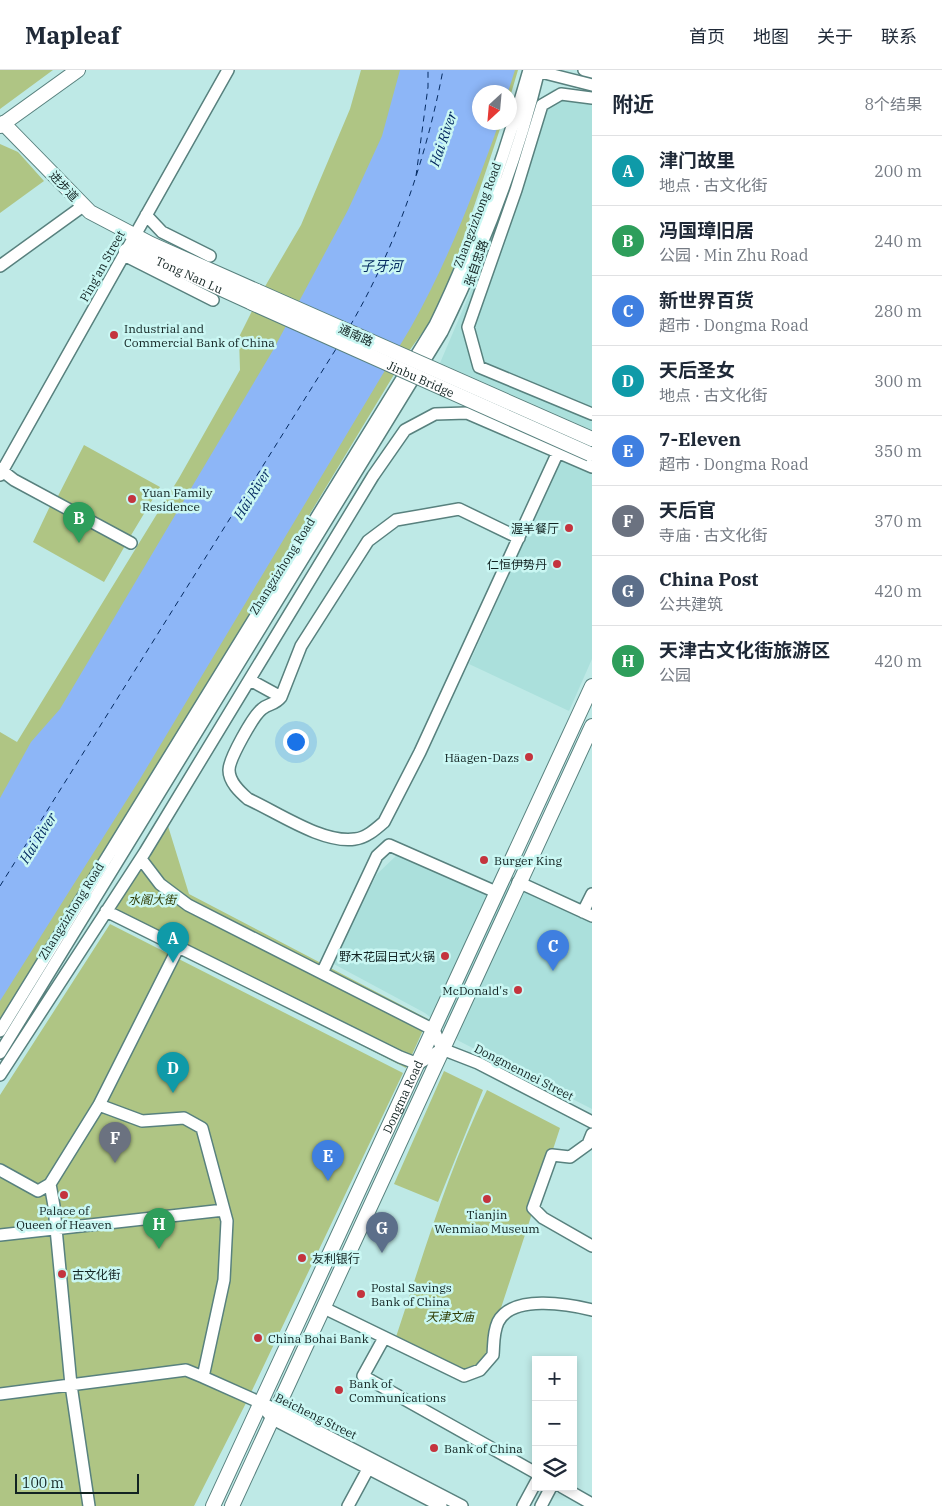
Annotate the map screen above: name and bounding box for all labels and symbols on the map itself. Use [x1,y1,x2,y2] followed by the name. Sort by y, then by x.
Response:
[472,85,517,130] north arrow
[425,109,461,170] water label: Hai River
[450,160,504,270] street label: Zhangzizhong Road
[46,168,82,204] street label: 进步道
[76,228,128,304] street label: Ping'an Street
[461,238,491,288] street label: 张自忠路
[154,253,226,296] street label: Tong Nan Lu
[360,257,405,275] water label: 子牙河
[124,321,275,350] place label: Industrial and Commercial Bank of China
[336,321,376,349] street label: 通南路
[108,329,120,341] marker: Industrial and Commercial Bank of China
[385,357,457,400] street label: Jinbu Bridge
[229,465,275,524] water label: Hai River
[142,485,213,514] place label: Yuan Family Residence
[126,493,138,505] marker: Yuan Family Residence
[63,502,95,543] pin: B
[246,515,318,617] street label: Zhangzizhong Road
[511,521,559,536] place label: 渥羊餐厅
[563,522,575,534] marker: 渥羊餐厅
[487,557,547,572] place label: 仁恒伊势丹
[551,558,563,570] marker: 仁恒伊势丹
[283,729,309,755] your location
[444,750,519,765] place label: Häagen-Dazs
[523,751,535,763] marker: Häagen-Dazs
[15,809,61,868] water label: Hai River
[494,853,563,868] place label: Burger King
[478,854,490,866] marker: Burger King
[35,860,107,962] street label: Zhangzizhong Road
[128,892,178,907] park label: 水阁大街
[157,922,189,963] pin: A
[537,930,569,971] pin: C
[339,949,435,964] place label: 野木花园日式火锅
[439,950,451,962] marker: 野木花园日式火锅
[442,983,508,998] place label: McDonald's
[512,984,524,996] marker: McDonald's
[472,1040,576,1104] street label: Dongmennei Street
[157,1052,189,1093] pin: D
[379,1058,426,1136] street label: Dongma Road
[99,1122,131,1163] pin: F
[312,1140,344,1181] pin: E
[58,1189,70,1201] marker: Palace of Queen of Heaven
[481,1193,493,1205] marker: Tianjin Wenmiao Museum
[16,1203,112,1232] place label: Palace of Queen of Heaven
[434,1207,540,1236] place label: Tianjin Wenmiao Museum
[143,1208,175,1249] pin: H
[366,1212,398,1253] pin: G
[312,1251,360,1266] place label: 友利银行
[296,1252,308,1264] marker: 友利银行
[72,1267,120,1282] place label: 古文化街
[56,1268,68,1280] marker: 古文化街
[371,1280,452,1309] place label: Postal Savings Bank of China
[355,1288,367,1300] marker: Postal Savings Bank of China
[426,1309,476,1324] park label: 天津文庙
[268,1331,369,1346] place label: China Bohai Bank
[252,1332,264,1344] marker: China Bohai Bank
[349,1376,446,1405] place label: Bank of Communications
[333,1384,345,1396] marker: Bank of Communications
[273,1390,359,1442] street label: Beicheng Street
[444,1441,523,1456] place label: Bank of China
[428,1442,440,1454] marker: Bank of China
[15,1471,139,1494] scale bar

